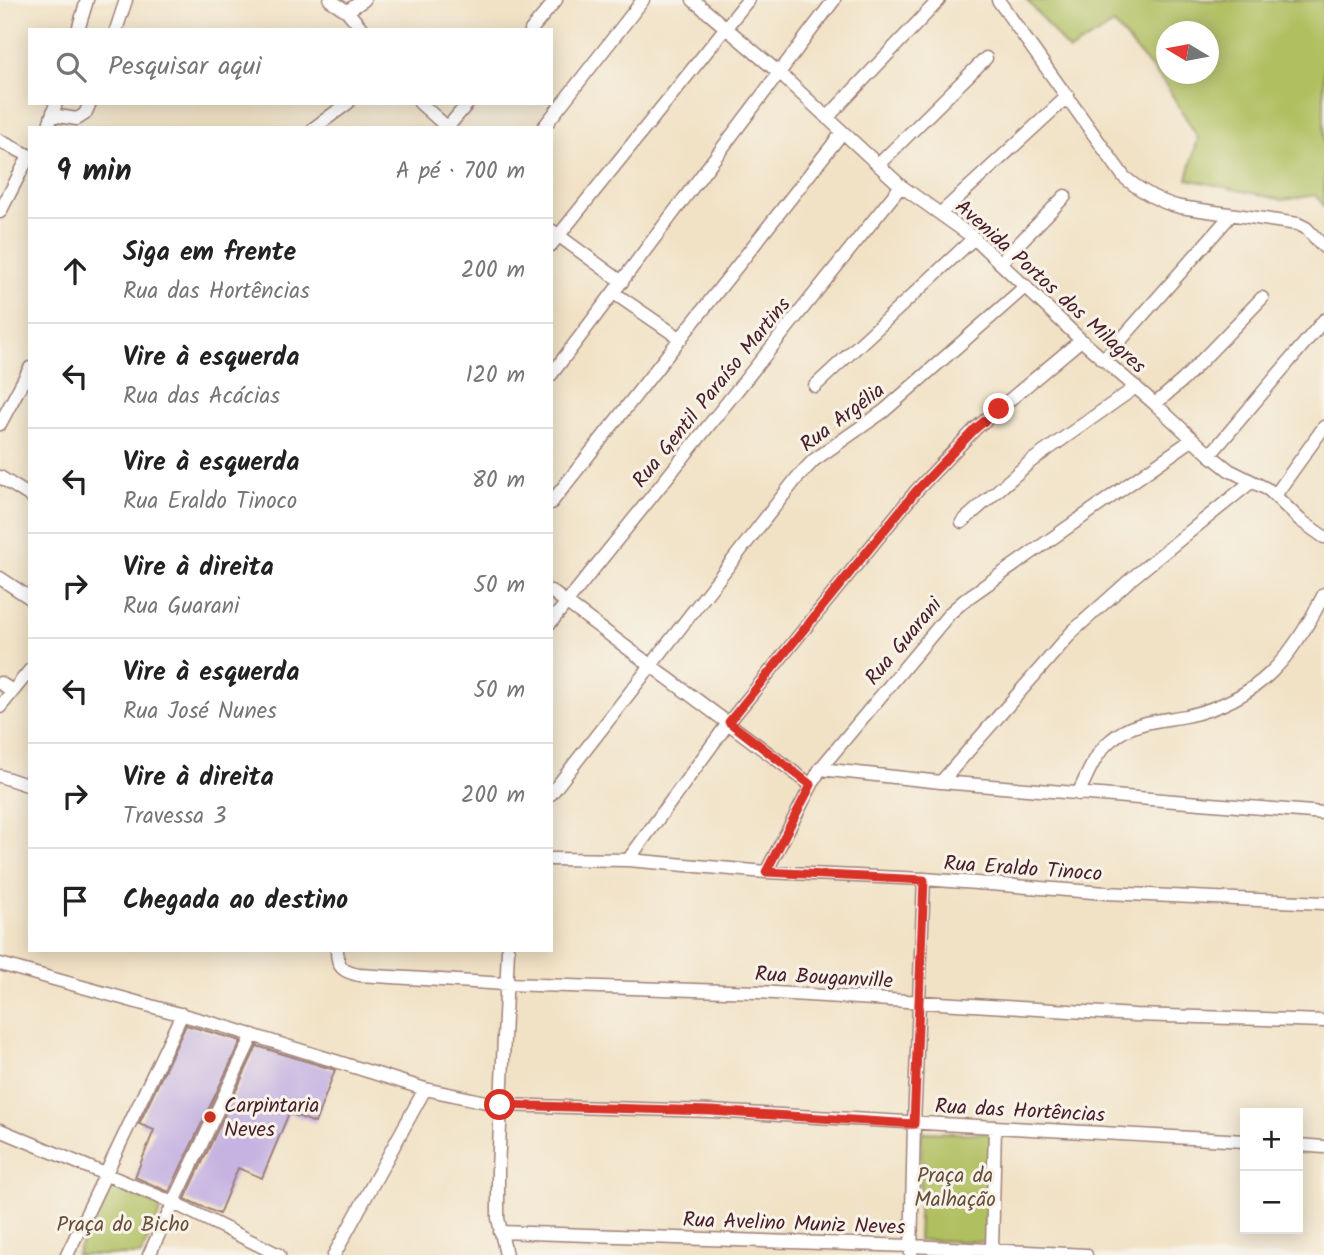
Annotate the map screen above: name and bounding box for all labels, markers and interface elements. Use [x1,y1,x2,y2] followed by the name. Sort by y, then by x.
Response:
[1156,21,1219,84] north arrow
[28,28,553,105] search box
[108,46,261,88] text: Pesquisar aqui
[52,48,90,86] icon: search
[56,148,132,196] text: 9 min
[396,154,525,190] text: A pé · 700 m
[947,192,1153,382] street label: Avenida Portos dos Milagres
[123,232,296,274] text: Siga em frente
[56,252,94,290] icon: ahead
[461,253,525,289] text: 200 m
[123,274,310,310] text: Rua das Hortências
[625,290,800,496] street label: Rua Gentil Paraíso Martins
[123,337,300,379] text: Vire à esquerda
[56,357,94,395] icon: left
[465,358,525,394] text: 120 m
[793,375,893,461] street label: Rua Argélia
[123,379,280,415] text: Rua das Acácias
[983,393,1014,424] route end
[123,442,300,484] text: Vire à esquerda
[56,462,94,500] icon: left
[472,463,525,499] text: 80 m
[123,484,297,520] text: Rua Eraldo Tinoco
[123,547,274,589] text: Vire à direita
[56,567,94,605] icon: right
[474,568,525,604] text: 50 m
[123,589,240,625] text: Rua Guarani
[857,590,952,693] street label: Rua Guarani
[123,652,300,694] text: Vire à esquerda
[56,672,94,710] icon: left
[474,673,525,709] text: 50 m
[123,694,277,730] text: Rua José Nunes
[123,757,274,799] text: Vire à direita
[56,777,94,815] icon: right
[461,778,525,814] text: 200 m
[123,799,227,835] text: Travessa 3
[942,847,1103,892] street label: Rua Eraldo Tinoco
[123,880,348,922] text: Chegada ao destino
[56,882,94,920] icon: arrive
[754,958,894,999] street label: Rua Bouganville
[484,1089,515,1120] route start
[224,1090,319,1147] place label: Carpintaria Neves
[934,1091,1106,1132] street label: Rua das Hortências
[1240,1108,1303,1234] map controls
[1240,1108,1303,1171] button: +
[202,1109,218,1125] marker: Carpintaria Neves
[914,1160,996,1217] park label: Praça da Malhação
[1240,1171,1303,1234] button: −
[682,1204,906,1245] street label: Rua Avelino Muniz Neves
[57,1209,189,1242] park label: Praça do Bicho

